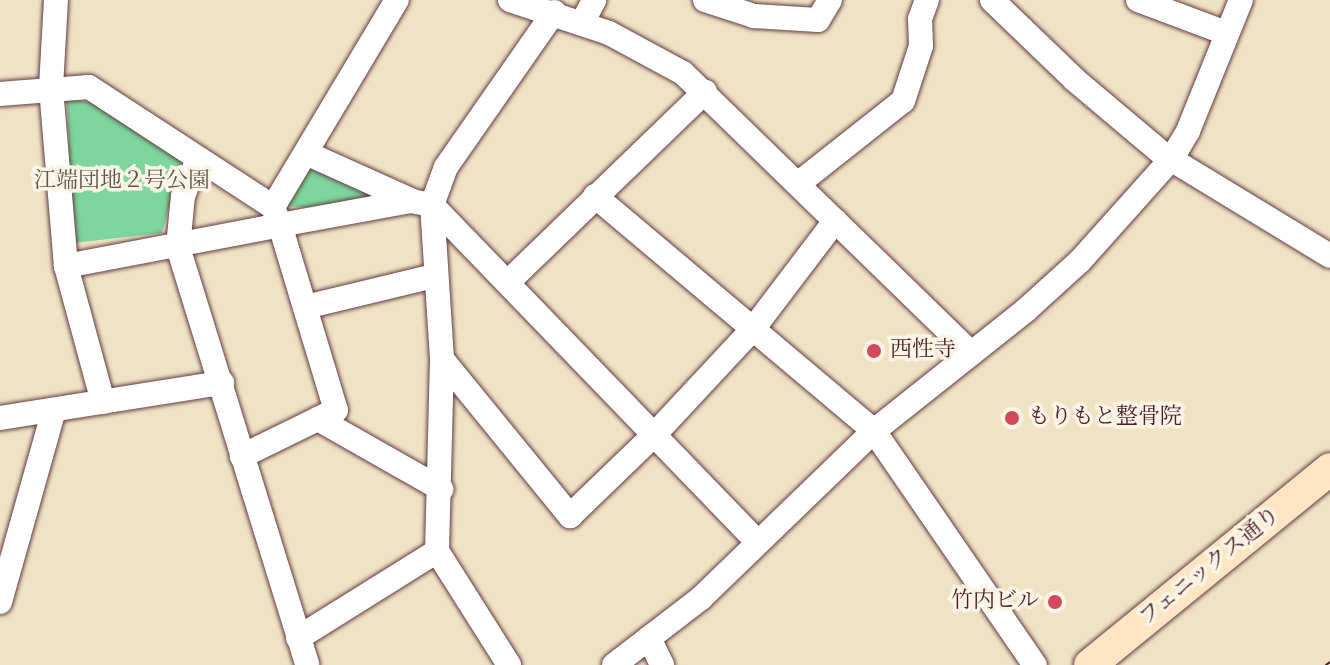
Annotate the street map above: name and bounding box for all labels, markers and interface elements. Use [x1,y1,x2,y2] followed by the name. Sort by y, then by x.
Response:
[34,169,210,195] park label: 江端団地２号公園
[890,338,956,364] place label: 西性寺
[865,342,883,360] marker: 西性寺
[1028,405,1182,431] place label: もりもと整骨院
[1003,409,1021,427] marker: もりもと整骨院
[1133,501,1287,633] street label: フェニックス通り
[951,589,1039,615] place label: 竹内ビル
[1046,593,1064,611] marker: 竹内ビル

